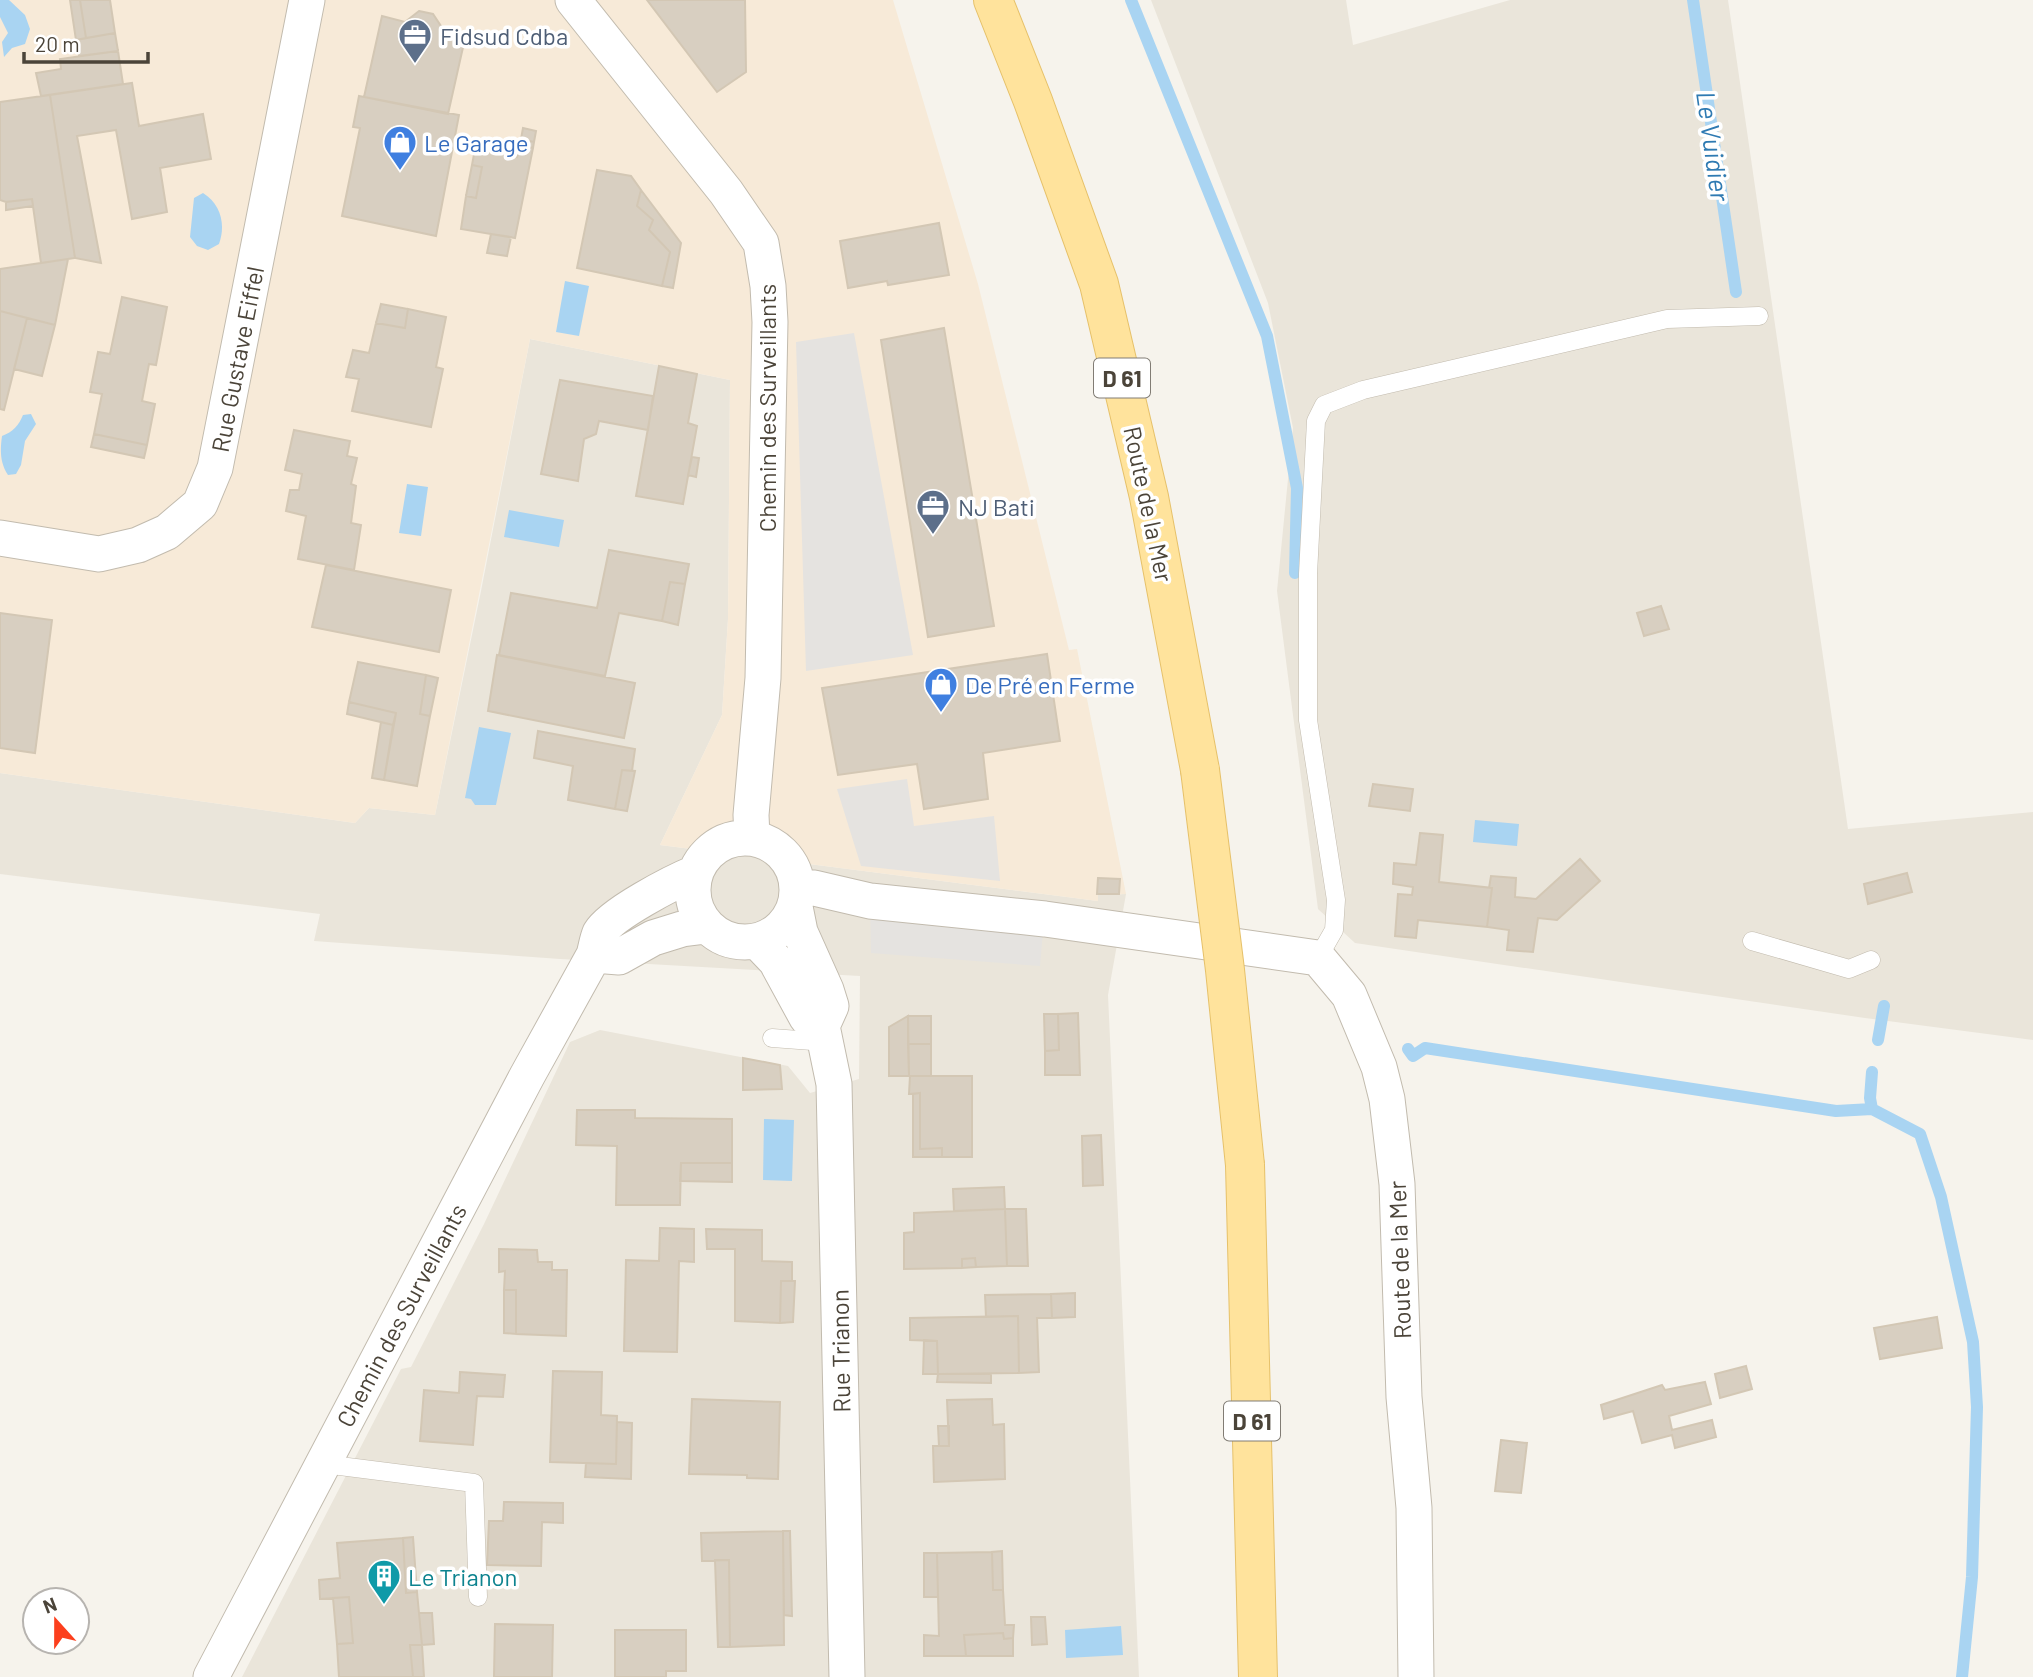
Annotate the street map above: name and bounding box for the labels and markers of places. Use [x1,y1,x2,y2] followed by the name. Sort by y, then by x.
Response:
[396,16,434,65] office icon: Fidsud Cdba
[440,21,568,50] place label: Fidsud Cdba
[381,123,419,172] shop icon: Le Garage
[424,128,529,157] place label: Le Garage
[914,487,952,536] office icon: NJ Bati
[958,492,1035,521] place label: NJ Bati
[922,665,960,714] shop icon: De Pré en Ferme
[965,670,1135,699] place label: De Pré en Ferme
[365,1557,403,1606] building icon: Le Trianon
[408,1562,518,1591] place label: Le Trianon

